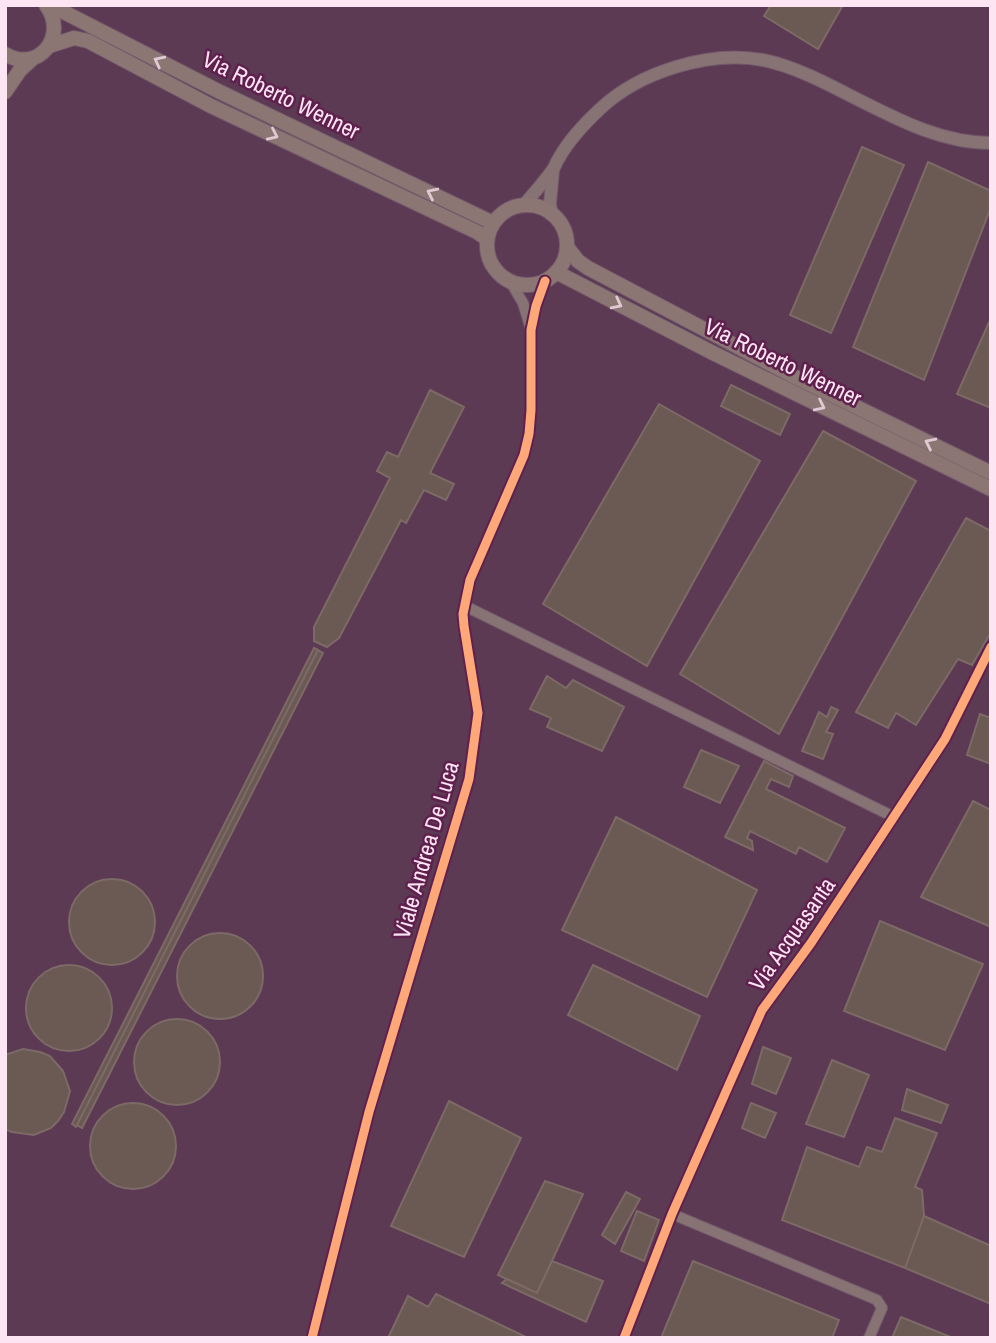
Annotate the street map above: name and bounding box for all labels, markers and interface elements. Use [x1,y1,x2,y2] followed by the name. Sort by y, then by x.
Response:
[197,43,366,146] street label: Via Roberto Wenner
[154,55,167,69] one-way arrow
[266,127,278,141] one-way arrow
[427,188,439,202] one-way arrow
[610,295,622,309] one-way arrow
[699,310,868,413] street label: Via Roberto Wenner
[813,398,825,412] one-way arrow
[925,438,937,452] one-way arrow
[385,757,466,942] street label: Viale Andrea De Luca
[741,870,842,997] street label: Via Acquasanta

